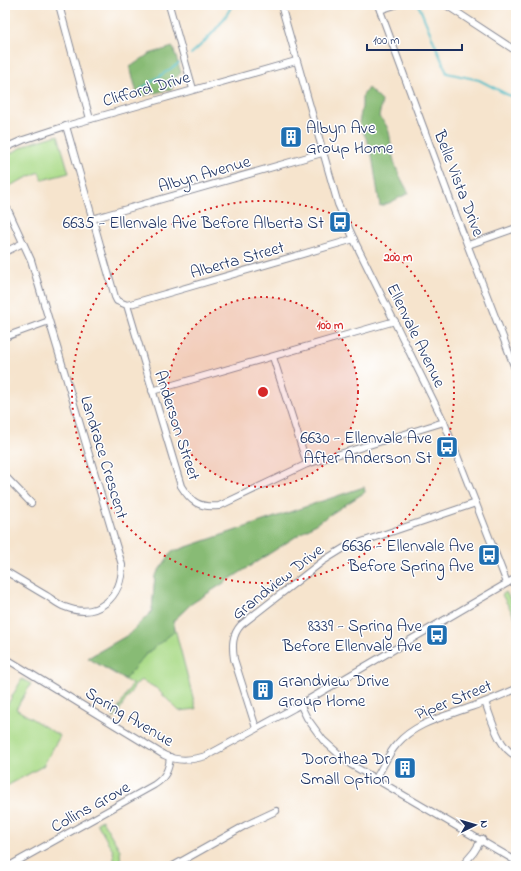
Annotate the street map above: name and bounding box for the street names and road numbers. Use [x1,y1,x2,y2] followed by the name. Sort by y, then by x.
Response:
[100,65,193,114] street label: Clifford Drive
[427,126,490,241] street label: Belle Vista Drive
[155,149,254,201] street label: Albyn Avenue
[187,235,288,286] street label: Alberta Street
[380,279,452,392] street label: Ellenvale Avenue
[147,367,206,484] street label: Anderson Street
[73,393,134,522] street label: Landrace Crescent
[226,538,330,626] street label: Grandview Drive
[411,674,496,727] street label: Piper Street
[79,681,179,756] street label: Spring Avenue
[47,775,135,839] street label: Collins Grove

